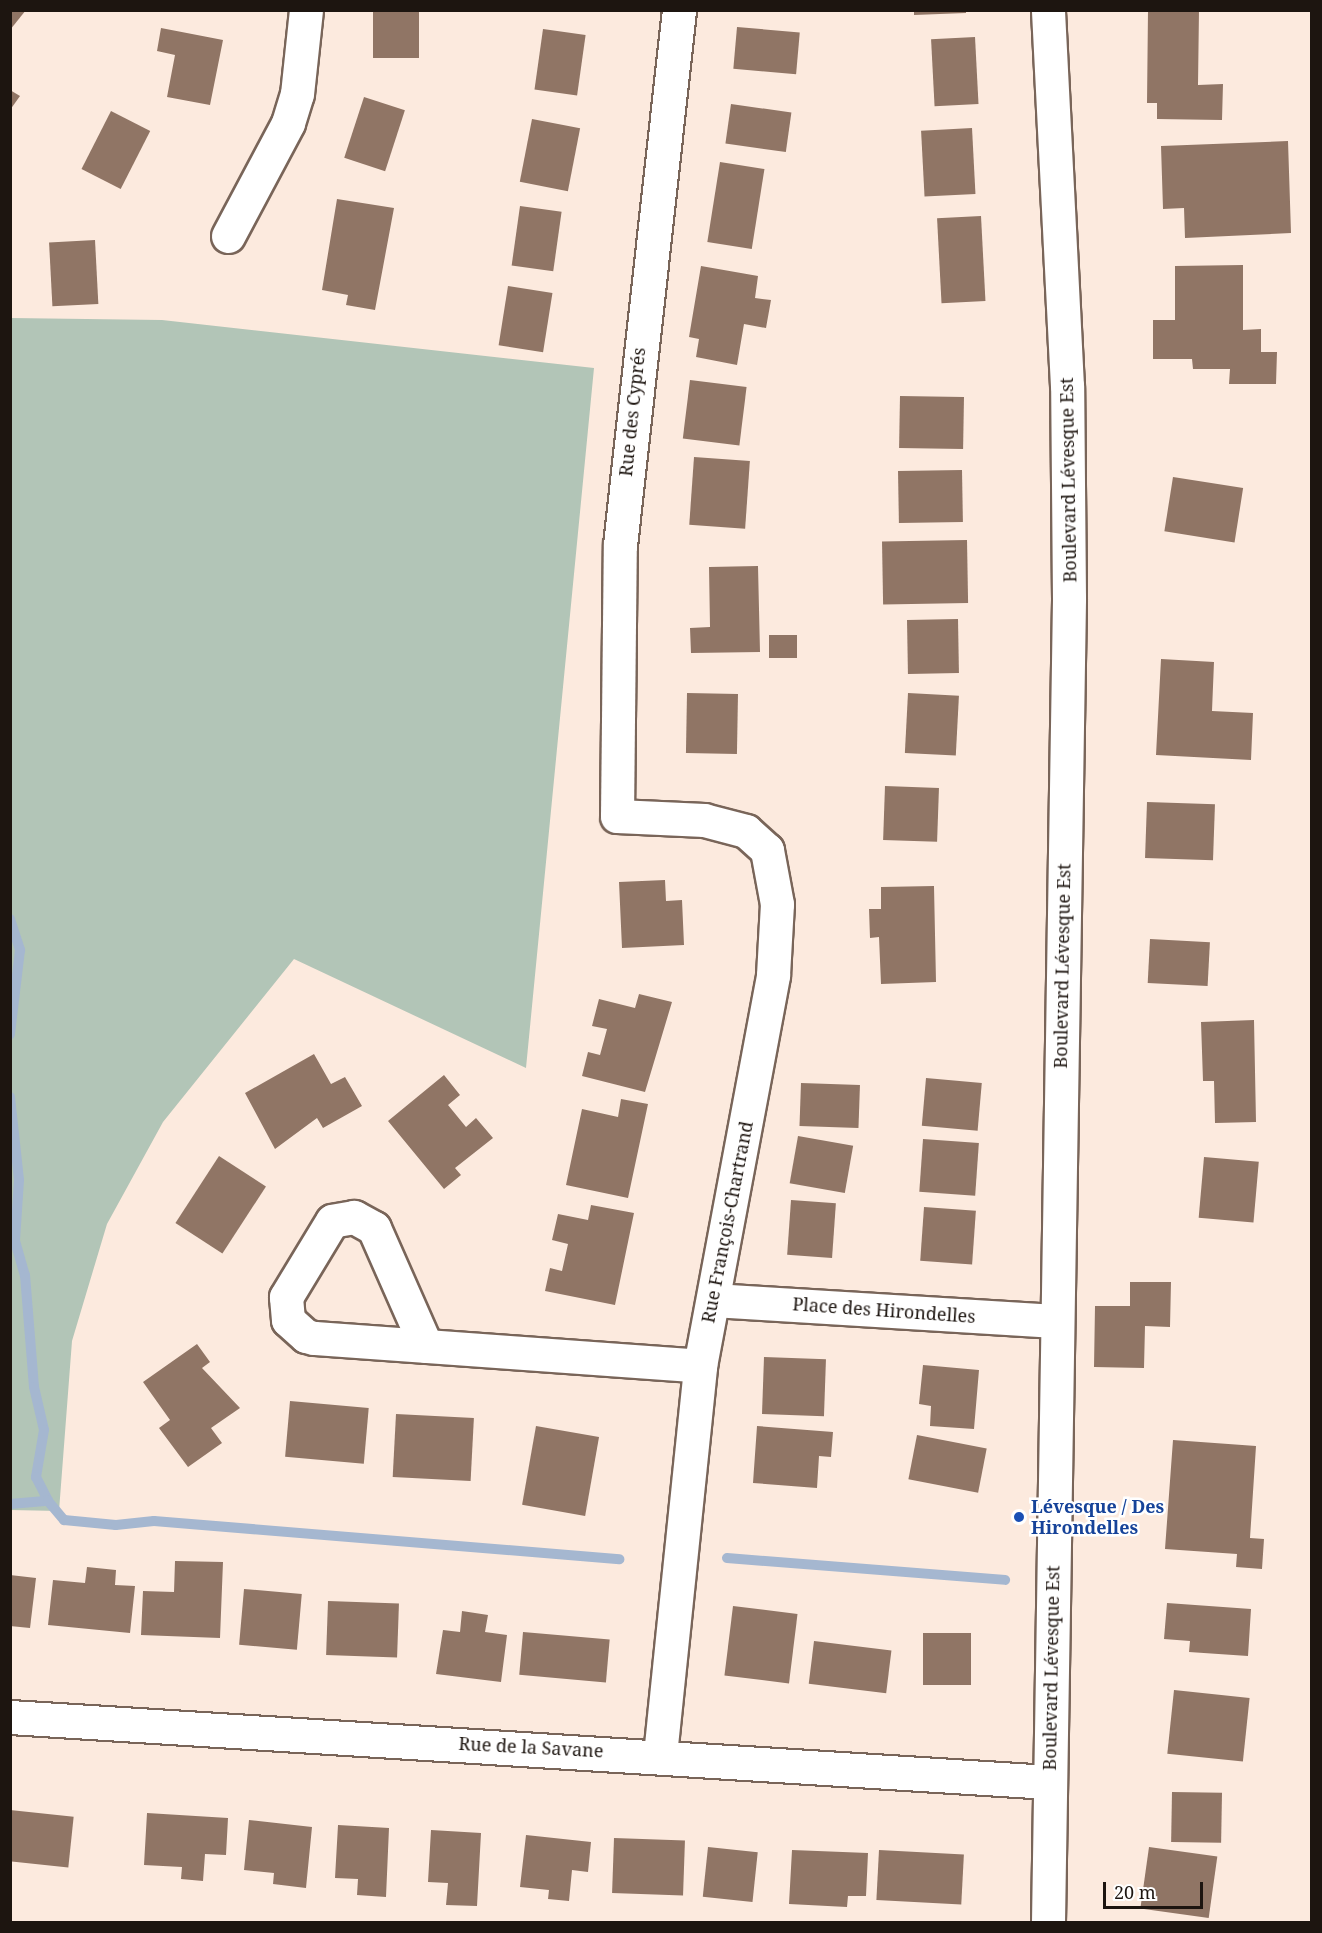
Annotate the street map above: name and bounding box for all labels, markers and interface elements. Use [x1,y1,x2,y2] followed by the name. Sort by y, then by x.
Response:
[614,346,650,478] street label: Rue des Cyprés
[1055,377,1081,583] street label: Boulevard Lévesque Est
[1049,863,1075,1069] street label: Boulevard Lévesque Est
[697,1119,757,1325] street label: Rue François-Chartrand
[792,1293,976,1327] street label: Place des Hirondelles
[1031,1496,1164,1538] place label: Lévesque / Des Hirondelles
[1012,1510,1026,1524] marker: Lévesque / Des Hirondelles
[1038,1565,1064,1771] street label: Boulevard Lévesque Est
[458,1732,604,1762] street label: Rue de la Savane
[1106,1870,1206,1908] scale bar
[1114,1880,1156,1904] text: 20 m

